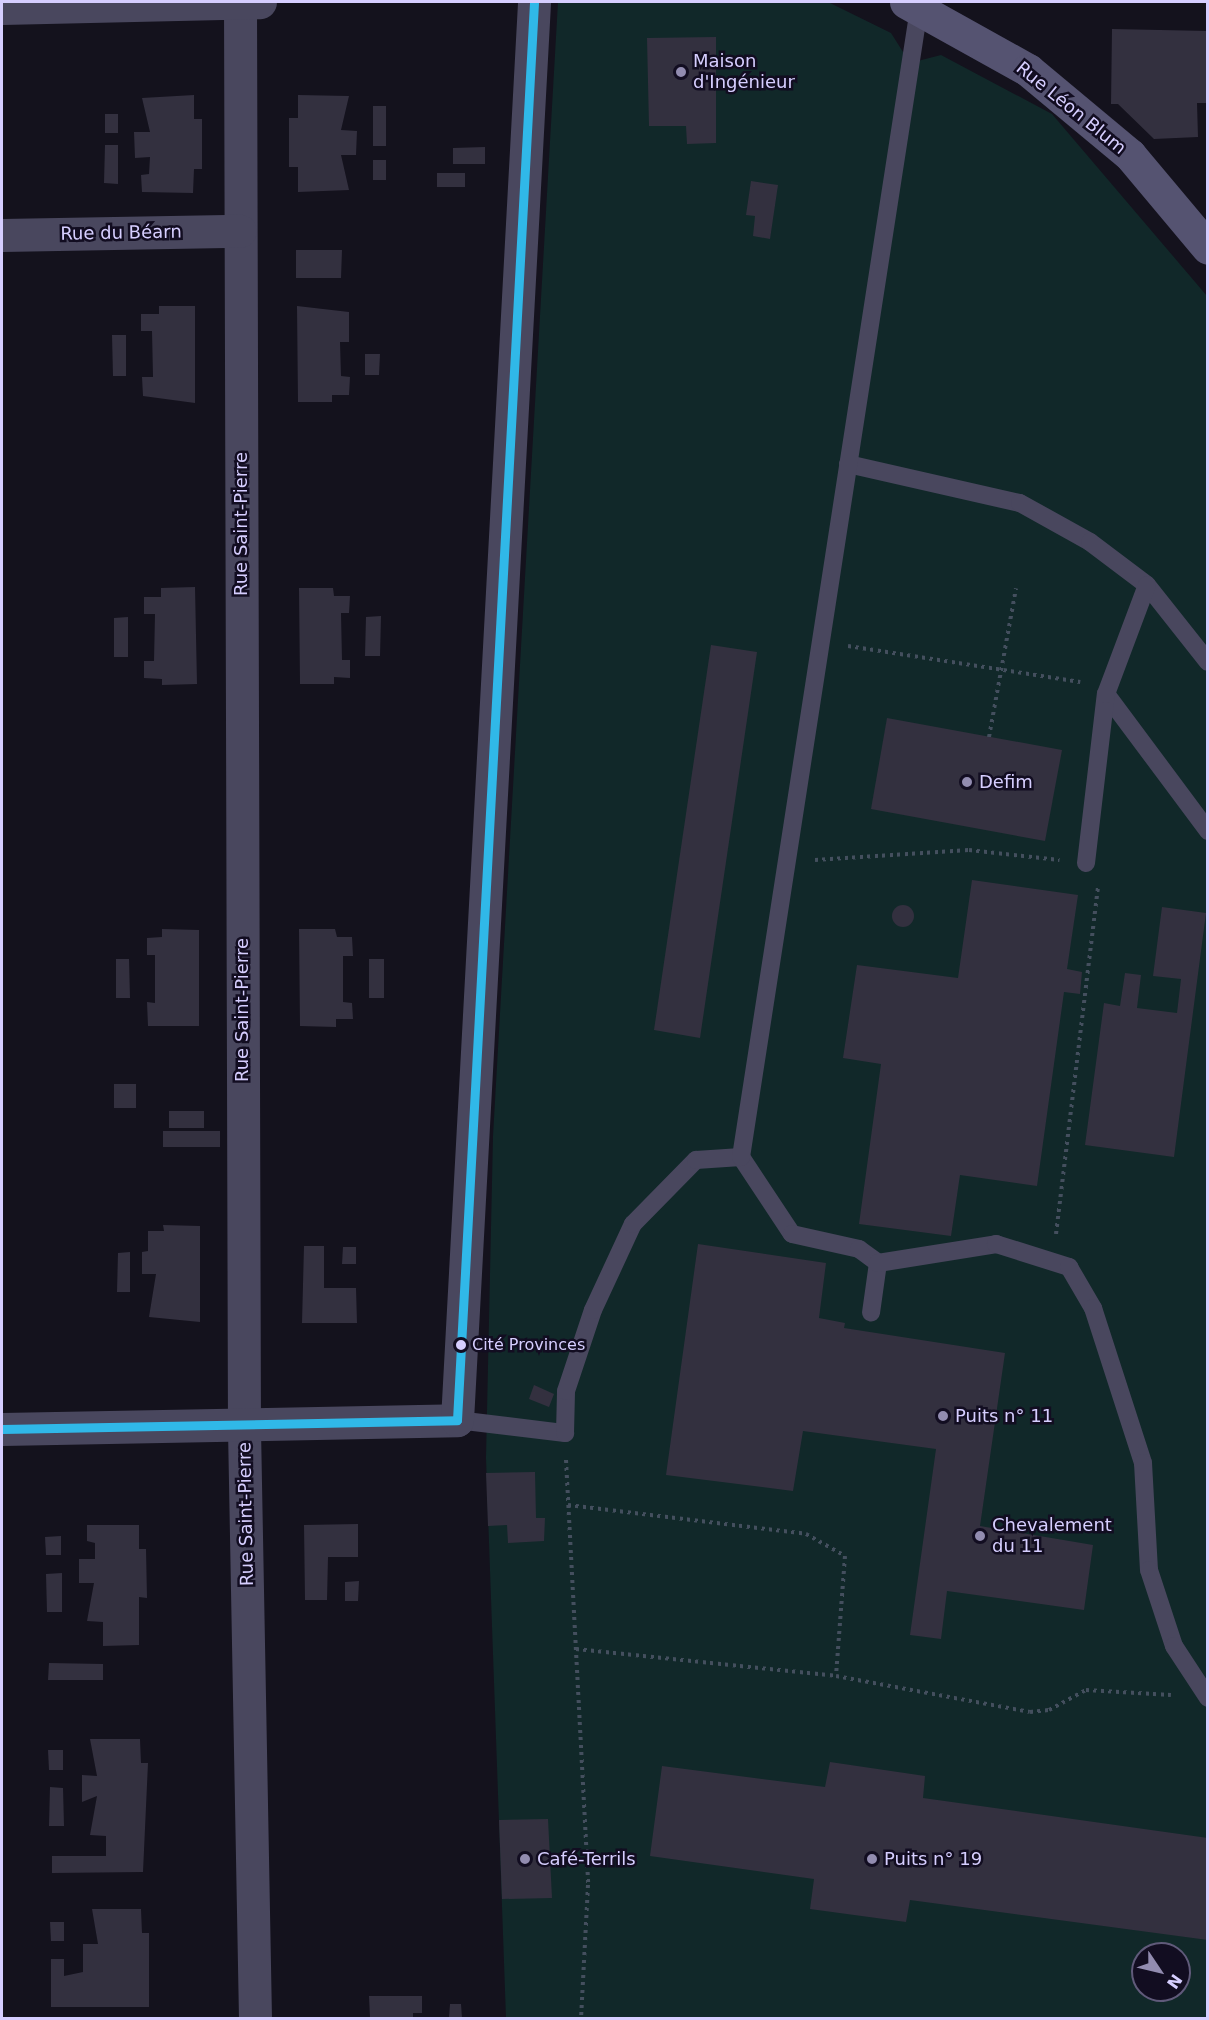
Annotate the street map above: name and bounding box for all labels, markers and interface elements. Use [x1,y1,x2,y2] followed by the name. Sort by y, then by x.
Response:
[693,51,795,94] place label: Maison d'Ingénieur
[1012,57,1130,159] street label: Rue Léon Blum
[674,65,688,79] marker: Maison d'Ingénieur
[60,221,182,245] street label: Rue du Béarn
[230,452,252,596] street label: Rue Saint-Pierre
[979,771,1033,793] place label: Defim
[960,775,974,789] marker: Defim
[231,938,253,1082] street label: Rue Saint-Pierre
[472,1335,585,1355] place label: Cité Provinces
[455,1339,467,1351] marker: Cité Provinces
[955,1405,1053,1427] place label: Puits n° 11
[936,1409,950,1423] marker: Puits n° 11
[234,1442,258,1586] street label: Rue Saint-Pierre
[992,1515,1112,1558] place label: Chevalement du 11
[973,1529,987,1543] marker: Chevalement du 11
[537,1848,636,1870] place label: Café-Terrils
[884,1848,982,1870] place label: Puits n° 19
[518,1852,532,1866] marker: Café-Terrils
[865,1852,879,1866] marker: Puits n° 19
[1131,1942,1191,2002] north arrow
[1163,1971,1186,1992] text: N

